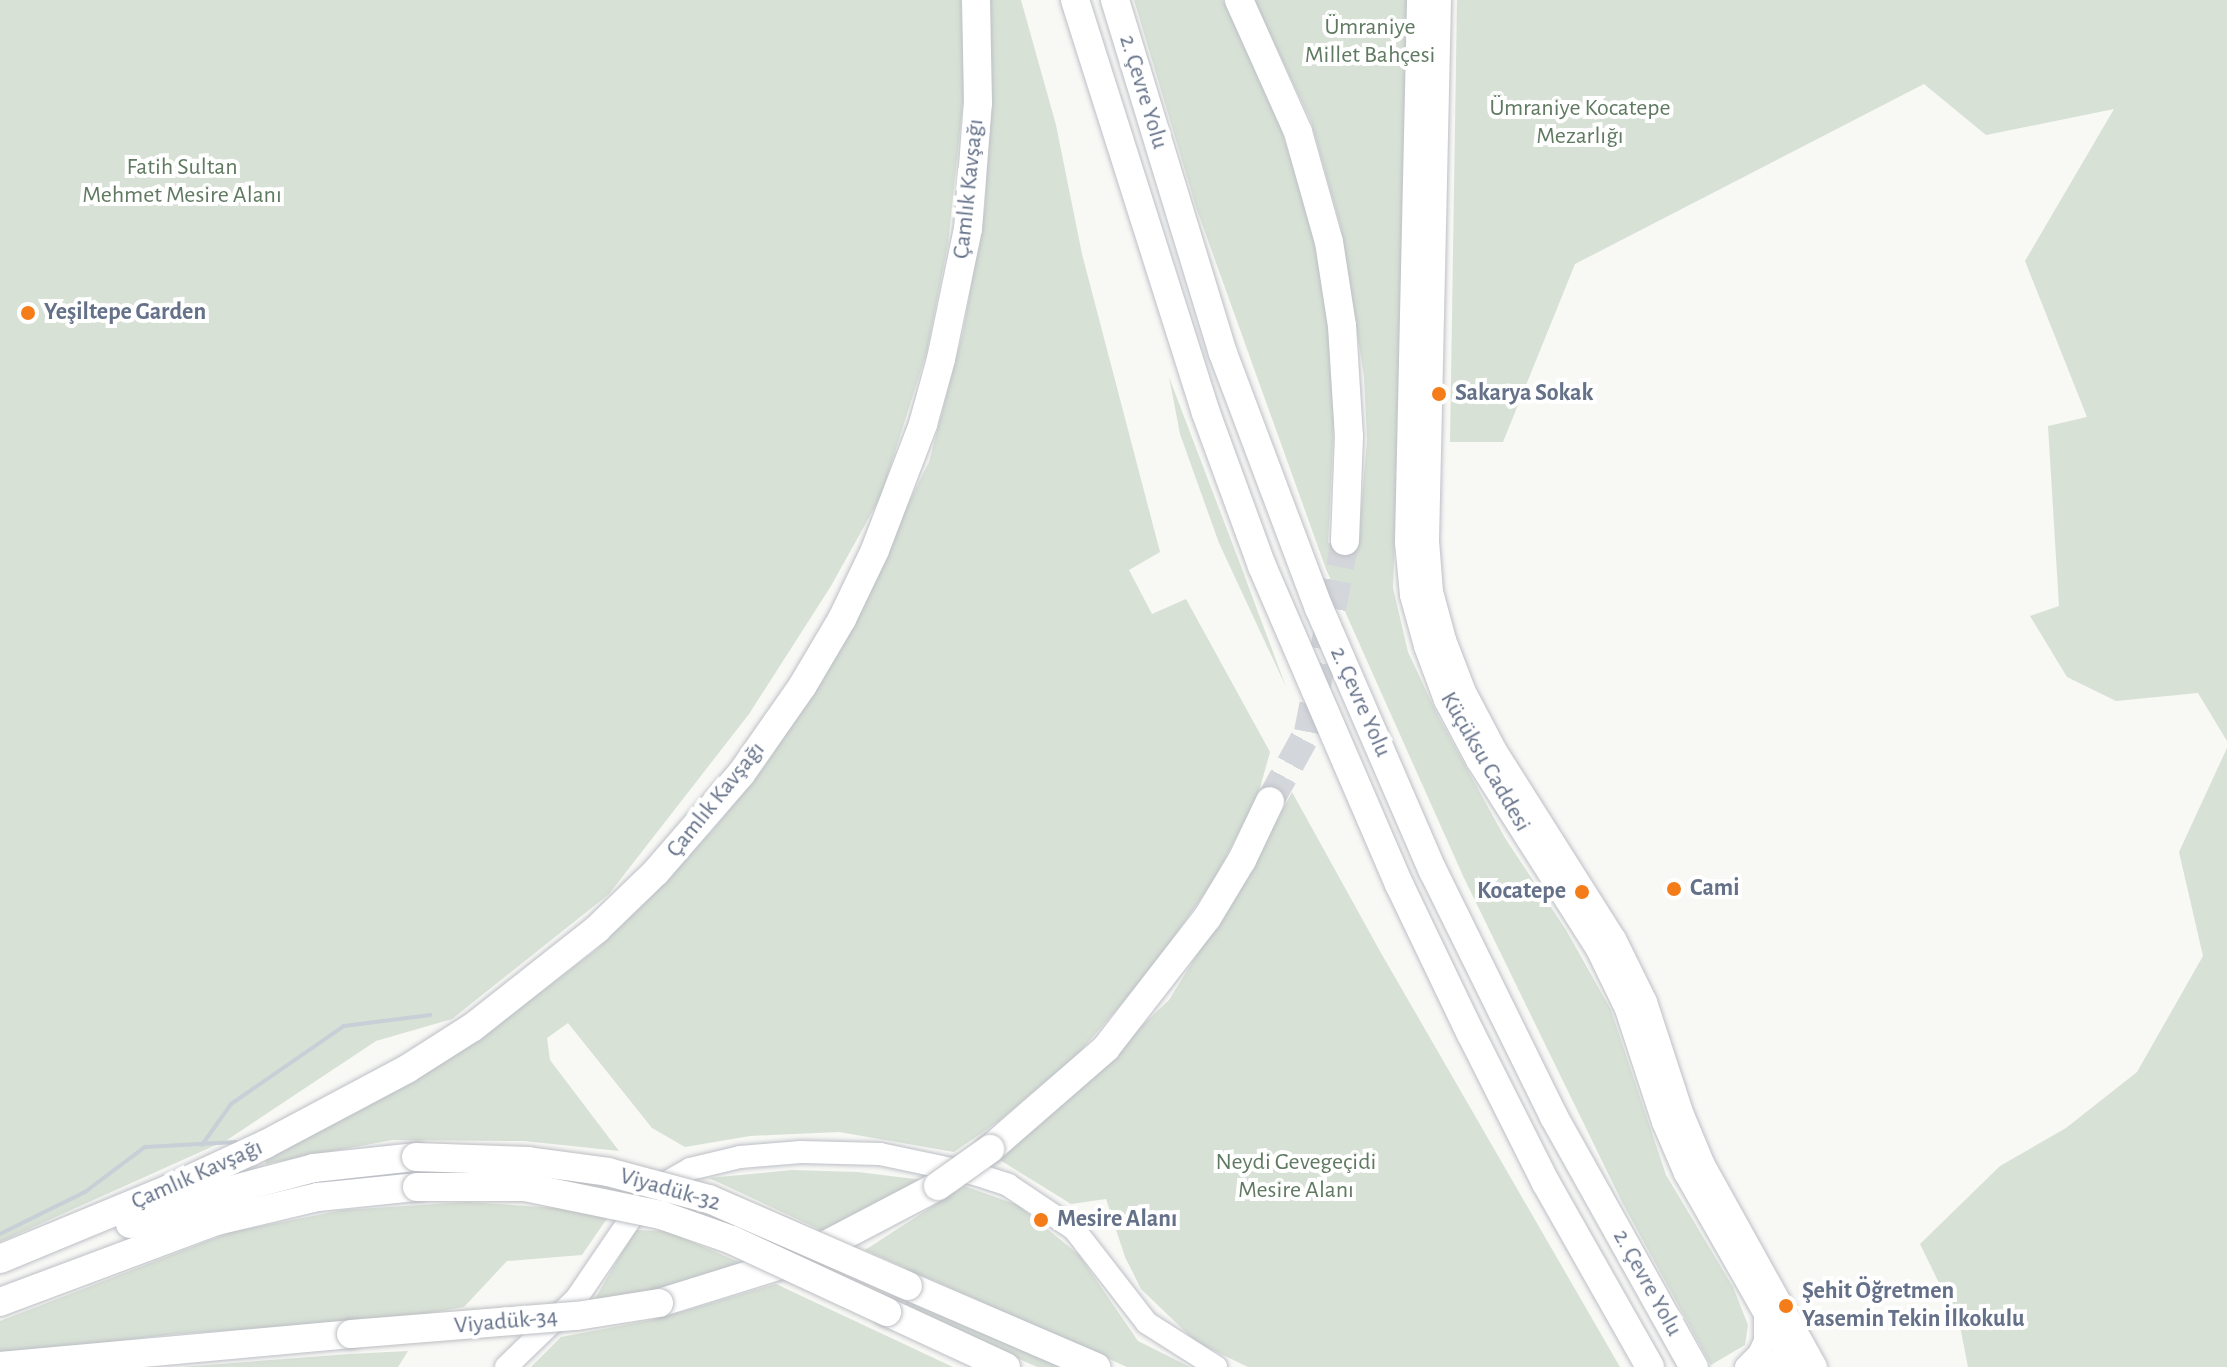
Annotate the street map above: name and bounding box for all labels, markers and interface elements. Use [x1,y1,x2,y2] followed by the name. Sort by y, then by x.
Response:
[1305,14,1435,70] park label: Ümraniye Millet Bahçesi
[1112,32,1174,152] street label: 2. Çevre Yolu
[1489,95,1671,151] park label: Ümraniye Kocatepe Mezarlığı
[947,118,991,260] street label: Çamlık Kavşağı
[82,154,282,210] park label: Fatih Sultan Mehmet Mesire Alanı
[44,299,206,327] place label: Yeşiltepe Garden
[19,304,37,322] marker: Yeşiltepe Garden
[1455,380,1593,408] place label: Sakarya Sokak
[1430,385,1448,403] marker: Sakarya Sokak
[1323,643,1397,761] street label: 2. Çevre Yolu
[1433,687,1537,837] street label: Küçüksu Caddesi
[661,736,771,864] street label: Çamlık Kavşağı
[1690,875,1739,903] place label: Cami
[1477,878,1566,906] place label: Kocatepe
[1665,880,1683,898] marker: Cami
[1573,883,1591,901] marker: Kocatepe
[127,1133,267,1217] street label: Çamlık Kavşağı
[1216,1149,1376,1205] park label: Neydi Gevegeçidi Mesire Alanı
[616,1162,724,1218] street label: Viyadük-32
[1057,1206,1177,1234] place label: Mesire Alanı
[1032,1211,1050,1229] marker: Mesire Alanı
[1606,1225,1688,1341] street label: 2. Çevre Yolu
[1802,1278,2024,1334] place label: Şehit Öğretmen Yasemin Tekin İlkokulu
[1777,1297,1795,1315] marker: Şehit Öğretmen Yasemin Tekin İlkokulu
[453,1303,559,1341] street label: Viyadük-34

